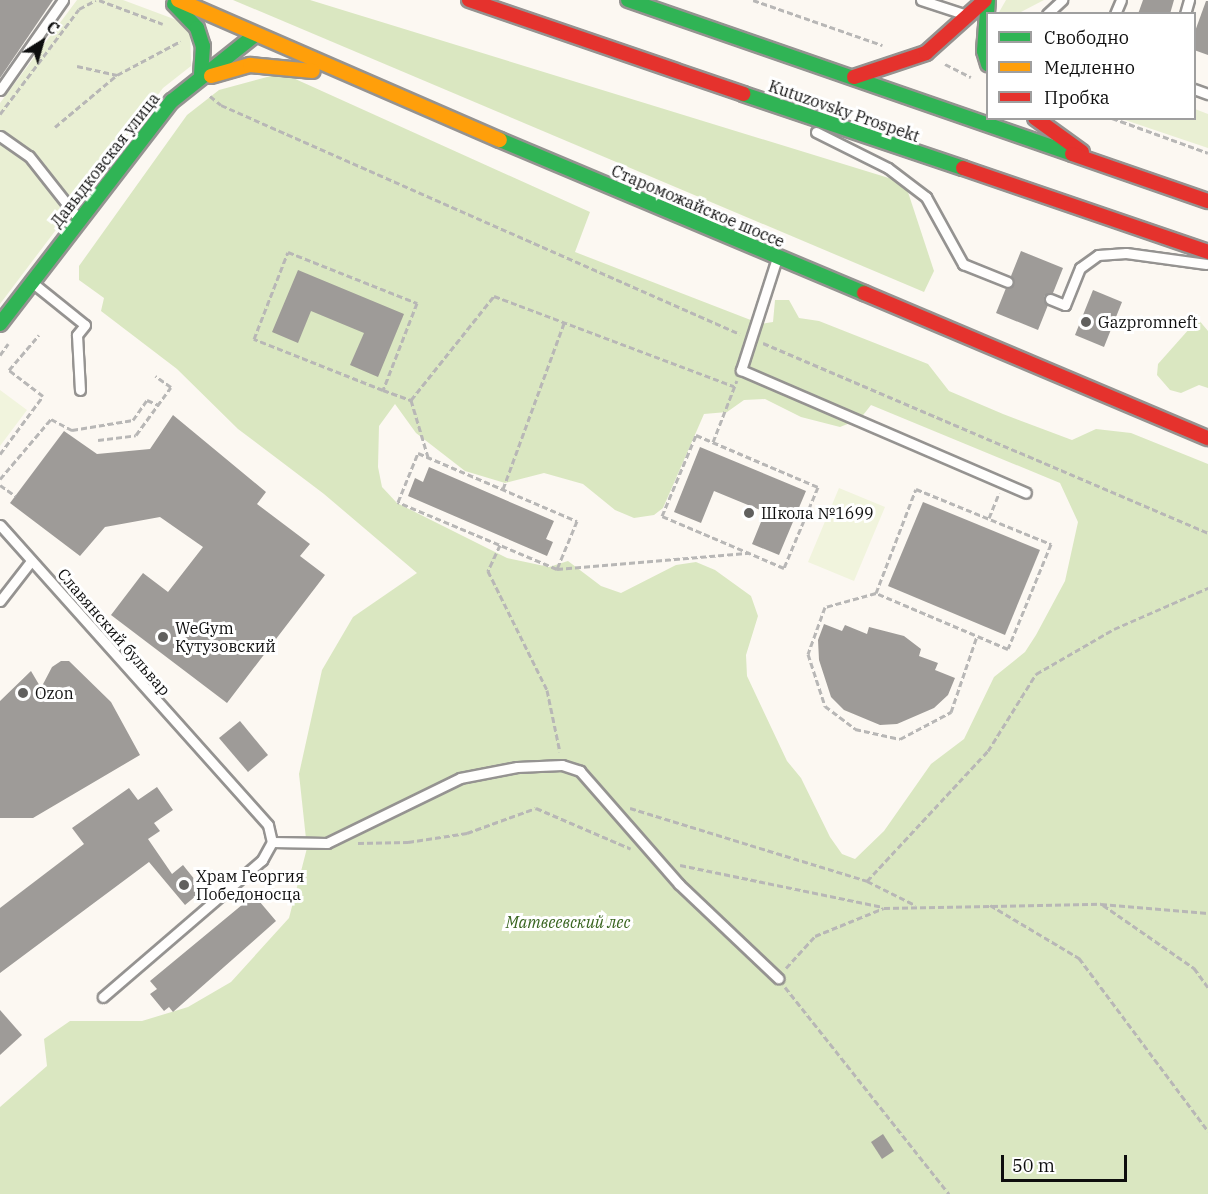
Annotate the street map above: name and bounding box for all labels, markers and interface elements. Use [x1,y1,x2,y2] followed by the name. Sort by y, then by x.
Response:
[12,12,72,72] north arrow
[986,12,1196,120] legend
[43,16,63,39] text: С
[1044,26,1129,49] text: Свободно
[1044,56,1135,79] text: Медленно
[766,76,922,146] street label: Kutuzovsky Prospekt
[1044,86,1110,109] text: Пробка
[47,89,163,231] street label: Давыдковская улица
[609,161,787,251] street label: Староможайское шоссе
[1098,312,1198,332] place label: Gazpromneft
[1079,315,1093,329] marker: Gazpromneft
[761,503,874,523] place label: Школа №1699
[742,506,756,520] marker: Школа №1699
[54,564,174,700] street label: Славянский бульвар
[175,618,276,656] place label: WeGym Кутузовский
[156,630,170,644] marker: WeGym Кутузовский
[35,683,74,703] place label: Ozon
[16,686,30,700] marker: Ozon
[196,866,304,904] place label: Храм Георгия Победоносца
[177,878,191,892] marker: Храм Георгия Победоносца
[506,912,630,932] park label: Матвеевский лес
[1004,1143,1130,1181] scale bar
[1012,1154,1055,1177] text: 50 m

